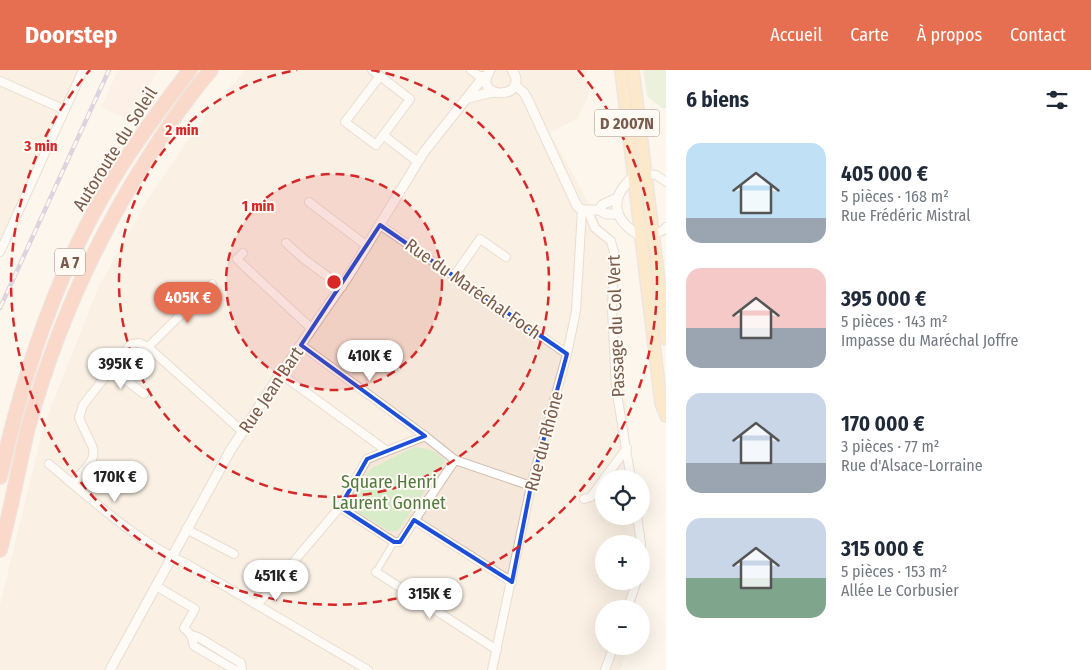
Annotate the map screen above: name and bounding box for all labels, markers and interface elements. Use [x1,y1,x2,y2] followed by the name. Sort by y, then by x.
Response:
[25,21,117,49] text: Doorstep
[770,24,822,46] text: Accueil
[850,24,889,46] text: Carte
[917,24,982,46] text: À propos
[1010,24,1066,46] text: Contact
[68,83,162,215] street label: Autoroute du Soleil
[1043,86,1071,114] icon: filters
[686,87,749,113] text: 6 biens
[594,110,660,136] road number: D 2007N
[164,121,199,139] text: 2 min
[23,137,58,155] text: 3 min
[841,161,928,187] text: 405 000 €
[726,163,786,223] icon: home
[841,187,949,206] text: 5 pièces · 168 m²
[242,197,274,215] text: 1 min
[841,206,970,225] text: Rue Frédéric Mistral
[401,234,545,344] street label: Rue du Maréchal Foch
[55,248,85,276] road number: A 7
[603,254,629,398] street label: Passage du Col Vert
[325,273,343,291] centre of rings
[147,282,229,324] pin: 405K €
[841,286,926,312] text: 395 000 €
[165,288,211,307] text: 405K €
[726,288,786,348] icon: home
[841,312,948,331] text: 5 pièces · 143 m²
[841,331,1018,350] text: Impasse du Maréchal Joffre
[329,340,411,382] pin: 410K €
[234,343,308,437] street label: Rue Jean Bart
[348,346,392,365] text: 410K €
[80,348,162,390] pin: 395K €
[99,354,143,373] text: 395K €
[520,388,568,493] street label: Rue du Rhône
[841,411,925,437] text: 170 000 €
[726,413,786,473] icon: home
[841,437,939,456] text: 3 pièces · 77 m²
[841,456,983,475] text: Rue d'Alsace-Lorraine
[74,460,156,503] pin: 170K €
[93,467,137,486] text: 170K €
[595,470,650,655] map controls
[595,470,650,525] button: locate
[332,471,446,514] park label: Square Henri Laurent Gonnet
[595,535,650,590] button: +
[841,536,924,562] text: 315 000 €
[726,538,786,598] icon: home
[235,560,317,602] pin: 451K €
[841,562,947,581] text: 5 pièces · 153 m²
[254,566,298,585] text: 451K €
[389,578,471,620] pin: 315K €
[841,581,959,600] text: Allée Le Corbusier
[408,584,452,603] text: 315K €
[595,600,650,655] button: −

